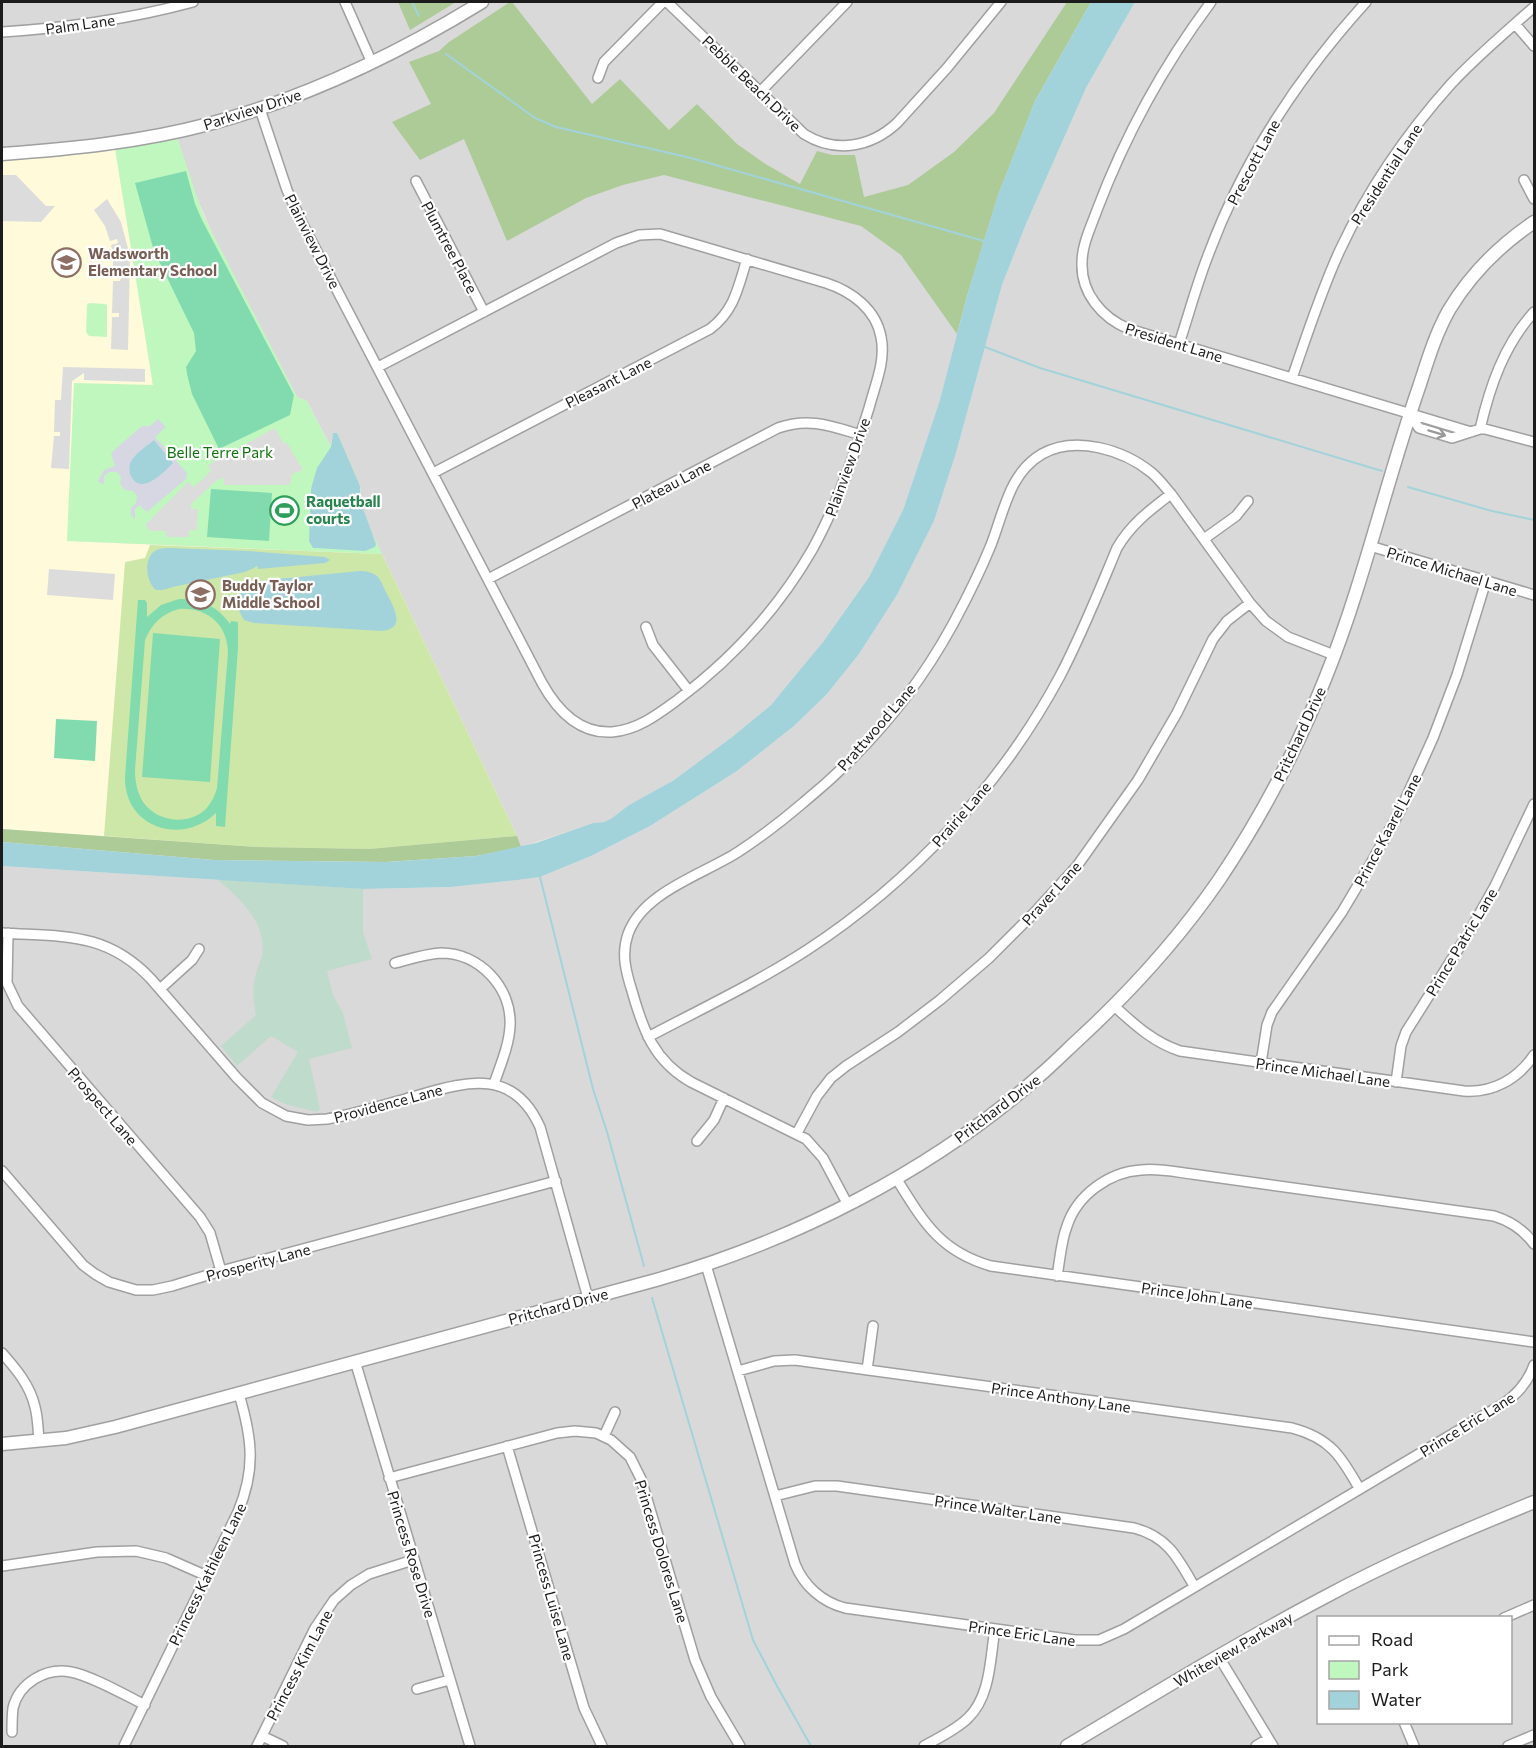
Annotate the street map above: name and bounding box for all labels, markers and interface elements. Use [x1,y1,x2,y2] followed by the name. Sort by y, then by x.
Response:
[44,10,116,38] street label: Palm Lane
[699,31,805,135] street label: Pebble Beach Drive
[201,85,303,133] street label: Parkview Drive
[1223,116,1283,208] street label: Prescott Lane
[1347,120,1425,228] street label: Presidential Lane
[281,191,345,291] street label: Plainview Drive
[418,198,482,296] street label: Plumtree Place
[88,244,217,279] place label: Wadsworth Elementary School
[51,246,83,278] school or university icon: Wadsworth Elementary School
[1123,319,1225,365] street label: President Lane
[562,353,654,411] street label: Pleasant Lane
[821,415,873,519] street label: Plainview Drive
[1427,428,1446,439] one-way arrow
[167,443,273,461] park label: Belle Terre Park
[628,456,714,512] street label: Plateau Lane
[306,492,381,527] place label: Raquetball courts
[269,494,301,526] sports icon: Raquetball courts
[1384,543,1520,599] street label: Prince Michael Lane
[222,576,320,611] place label: Buddy Taylor Middle School
[185,578,217,610] school or university icon: Buddy Taylor Middle School
[833,680,919,774] street label: Prattwood Lane
[1269,684,1329,784] street label: Pritchard Drive
[1350,770,1424,889] street label: Prince Kaarel Lane
[928,778,994,850] street label: Prairie Lane
[1018,857,1085,929] street label: Praver Lane
[1422,885,1500,999] street label: Prince Patric Lane
[1255,1054,1392,1090] street label: Prince Michael Lane
[64,1064,142,1149] street label: Prospect Lane
[951,1070,1043,1146] street label: Pritchard Drive
[332,1080,444,1126] street label: Providence Lane
[204,1239,312,1285] street label: Prosperity Lane
[1140,1278,1254,1312] street label: Prince John Lane
[506,1284,610,1328] street label: Pritchard Drive
[990,1378,1132,1416] street label: Prince Anthony Lane
[1416,1388,1518,1460] street label: Prince Eric Lane
[632,1477,692,1625] street label: Princess Dolores Lane
[384,1488,440,1620] street label: Princess Rose Drive
[933,1491,1063,1527] street label: Prince Walter Lane
[165,1500,249,1648] street label: Princess Kathleen Lane
[525,1532,579,1663] street label: Princess Luise Lane
[262,1607,336,1723] street label: Princess Kim Lane
[1170,1608,1296,1690] street label: Whiteview Parkway
[1317,1616,1512,1724] legend
[967,1617,1077,1649] street label: Prince Eric Lane
[1371,1628,1413,1650] text: Road
[1371,1658,1409,1680] text: Park
[1371,1688,1422,1710] text: Water

